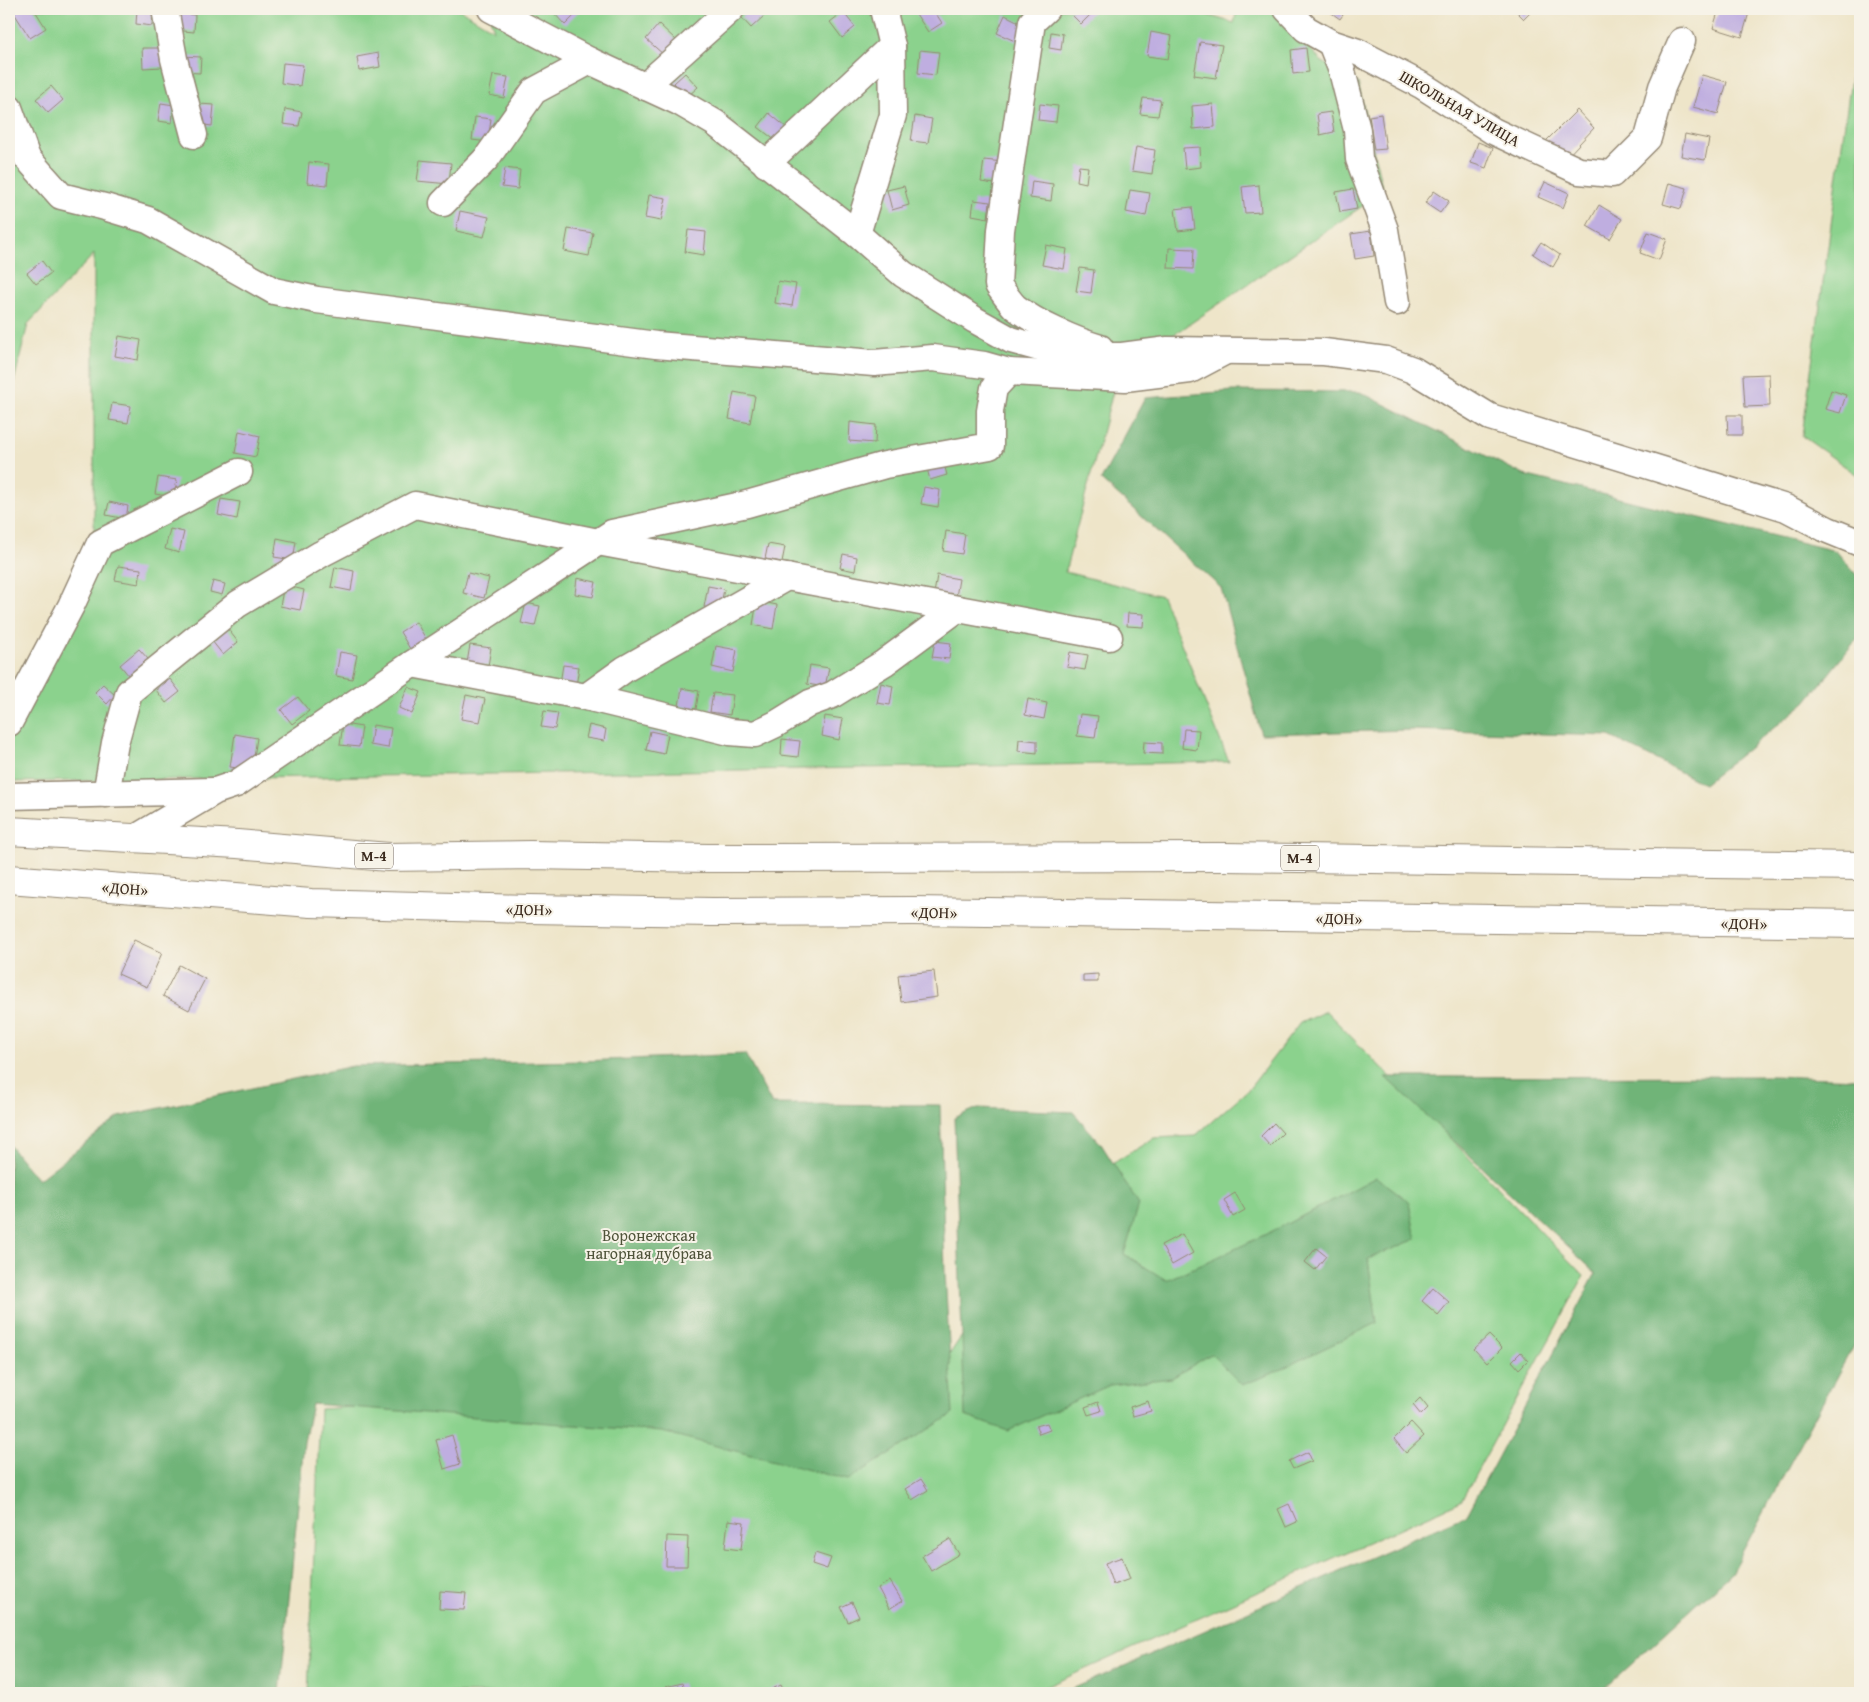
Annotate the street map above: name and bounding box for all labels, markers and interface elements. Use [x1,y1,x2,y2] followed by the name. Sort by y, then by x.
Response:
[1395,64,1525,153] street label: ШКОЛЬНАЯ УЛИЦА
[355,844,393,868] road number: М-4
[1281,846,1319,870] road number: М-4
[101,874,149,902] street label: «ДОН»
[506,897,552,921] street label: «ДОН»
[911,900,957,924] street label: «ДОН»
[1316,906,1362,930] street label: «ДОН»
[1721,911,1767,935] street label: «ДОН»
[586,1223,712,1265] park label: Воронежская нагорная дубрава

